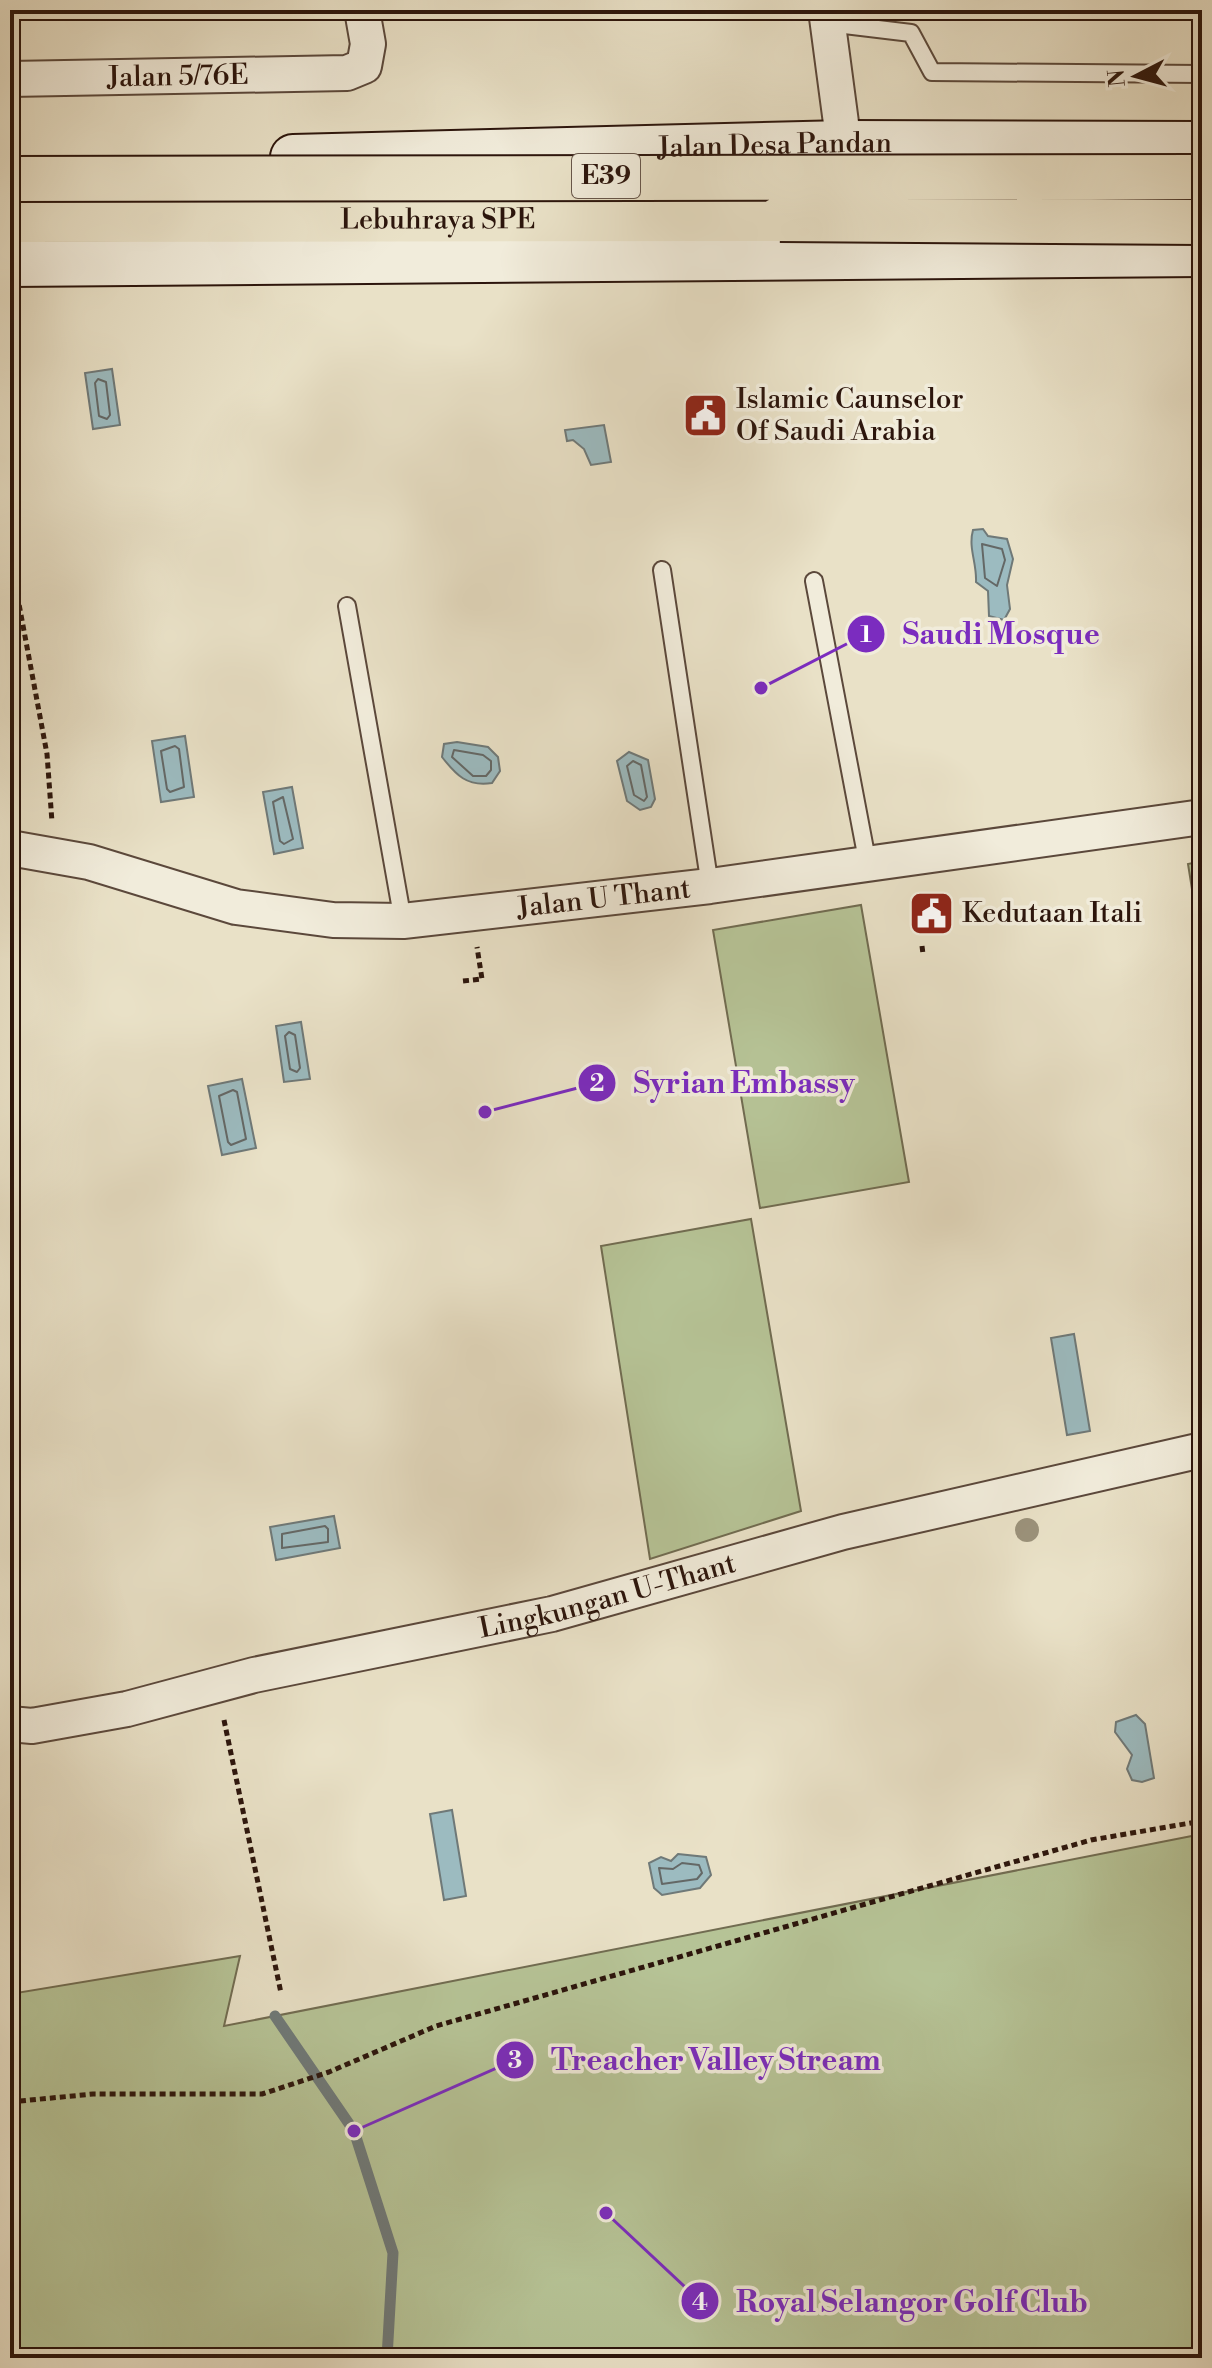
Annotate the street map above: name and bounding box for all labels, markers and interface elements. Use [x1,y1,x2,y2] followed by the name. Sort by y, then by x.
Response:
[1096,36,1176,116] north arrow
[106,57,249,95] street label: Jalan 5/76E
[1103,67,1132,88] text: N
[656,125,892,165] street label: Jalan Desa Pandan
[572,154,640,198] road number: E39
[340,202,536,237] street label: Lebuhraya SPE
[736,382,964,449] place label: Islamic Caunselor Of Saudi Arabia
[681,391,729,439] public building icon: Islamic Caunselor Of Saudi Arabia
[846,607,1115,661] callout: Saudi Mosque
[902,616,1100,654] text: Saudi Mosque
[860,620,872,650] text: 1
[514,871,692,925] street label: Jalan U Thant
[907,889,955,937] public building icon: Kedutaan Itali
[962,896,1142,931] place label: Kedutaan Itali
[577,1056,871,1110] callout: Syrian Embassy
[633,1065,856,1103] text: Syrian Embassy
[590,1069,605,1099] text: 2
[476,1546,740,1646] street label: Lingkungan U-Thant
[495,2033,896,2087] callout: Treacher Valley Stream
[551,2042,881,2080] text: Treacher Valley Stream
[508,2046,522,2076] text: 3
[680,2274,1104,2328] callout: Royal Selangor Golf Club
[736,2284,1088,2322] text: Royal Selangor Golf Club
[692,2288,708,2318] text: 4

